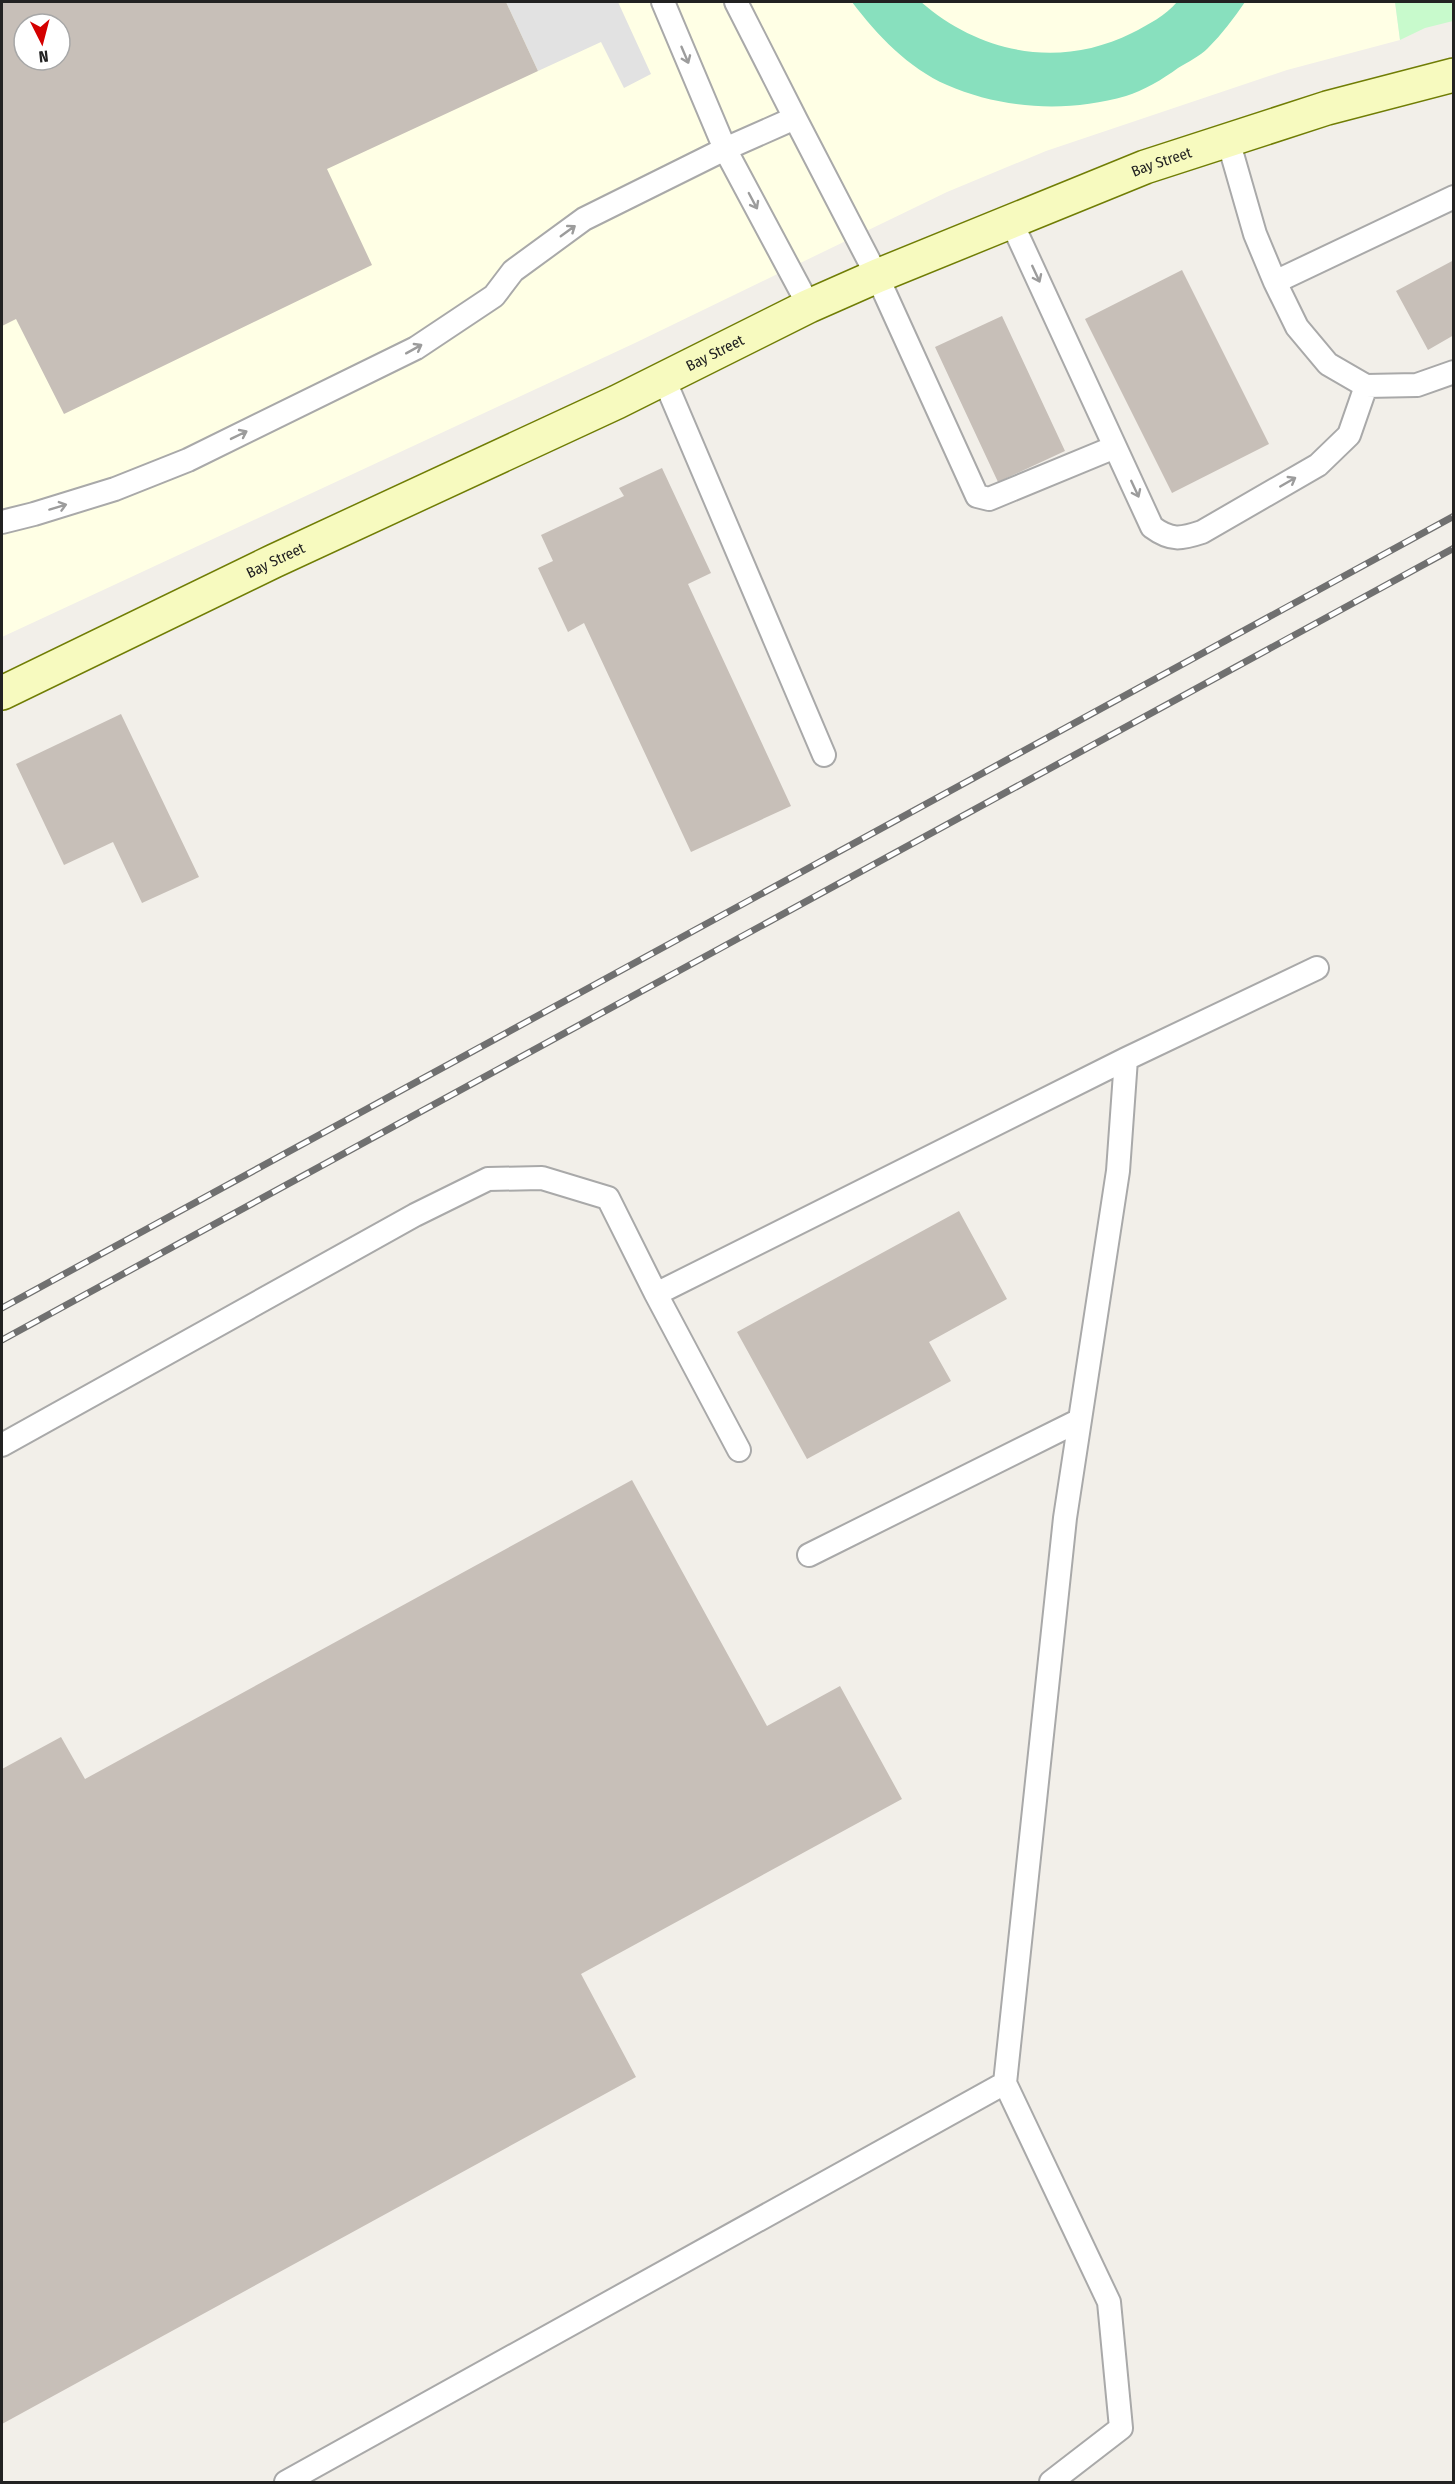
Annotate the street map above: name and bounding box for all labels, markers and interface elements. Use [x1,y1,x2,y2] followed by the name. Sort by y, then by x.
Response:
[12,12,72,72] north arrow
[38,46,49,66] text: N
[680,46,692,64] one-way arrow
[1129,143,1194,181] street label: Bay Street
[748,191,759,209] one-way arrow
[559,225,575,237] one-way arrow
[1031,265,1042,283] one-way arrow
[683,331,747,375] street label: Bay Street
[405,343,422,355] one-way arrow
[230,429,248,441] one-way arrow
[1279,476,1296,488] one-way arrow
[1129,480,1141,498] one-way arrow
[48,501,67,512] one-way arrow
[243,539,308,582] street label: Bay Street

